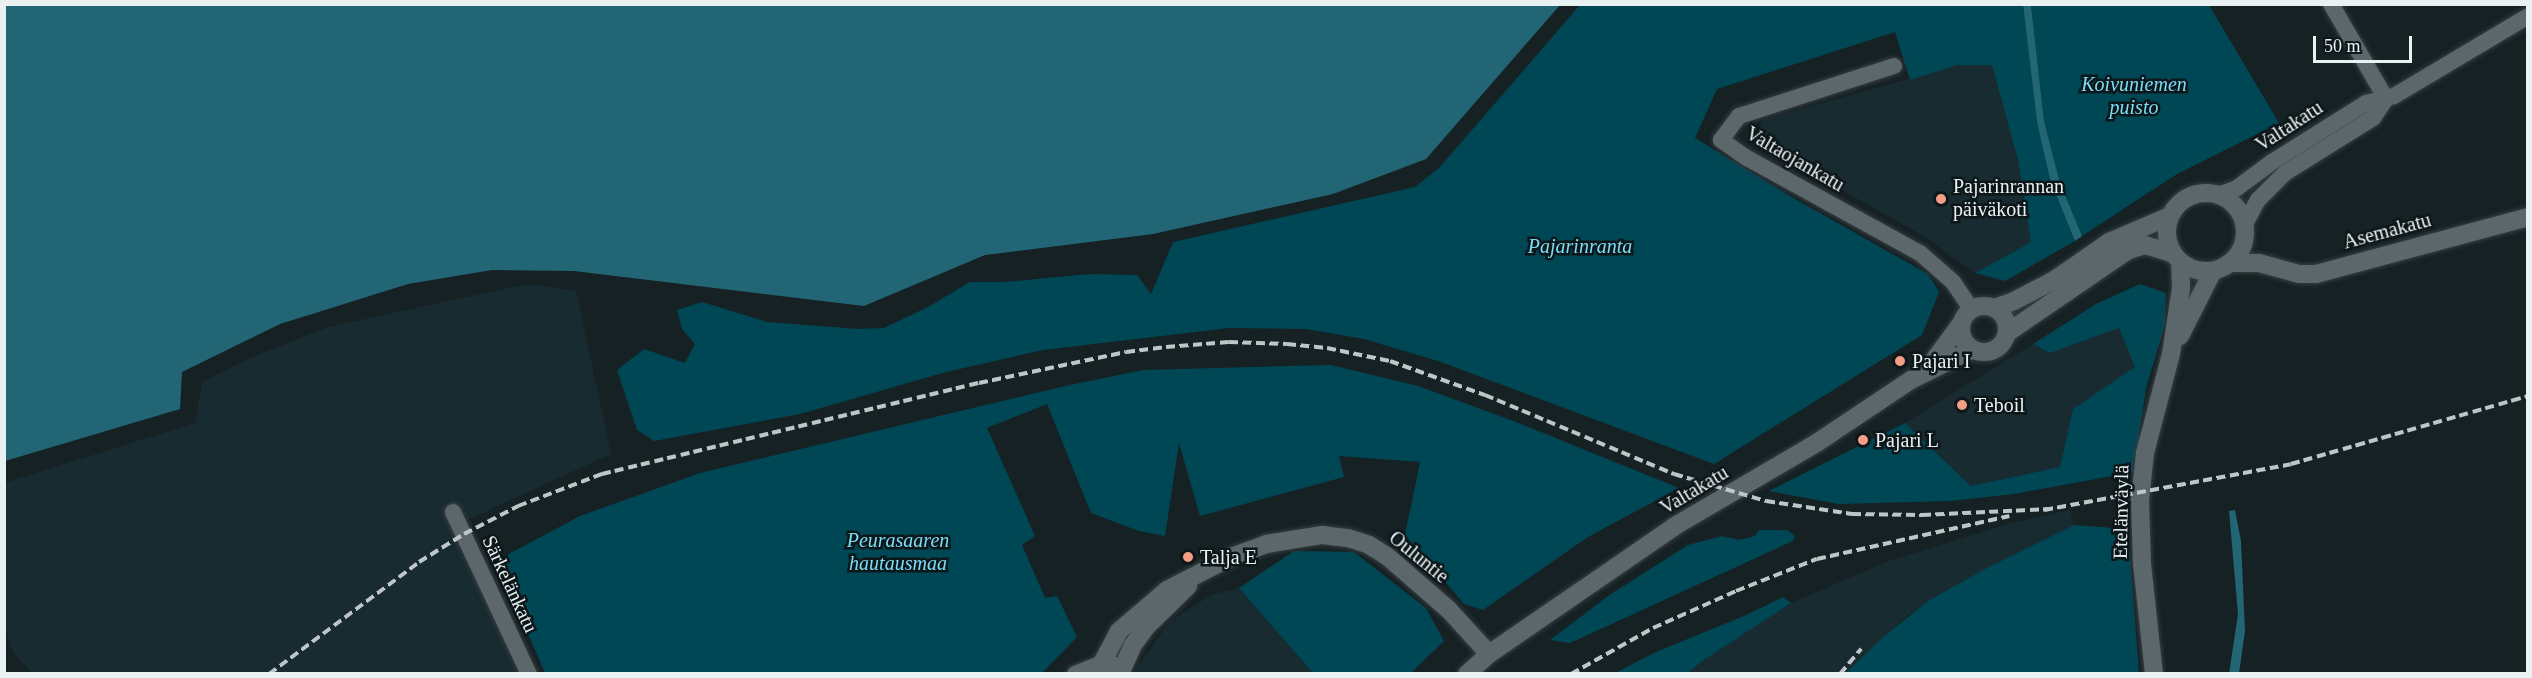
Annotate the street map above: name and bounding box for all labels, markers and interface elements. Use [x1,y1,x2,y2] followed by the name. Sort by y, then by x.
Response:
[2316,24,2415,62] scale bar
[2324,36,2361,56] text: 50 m
[2081,72,2187,119] park label: Koivuniemen puisto
[2251,95,2327,157] street label: Valtakatu
[1741,121,1849,197] street label: Valtaojankatu
[1953,175,2064,222] place label: Pajarinrannan päiväkoti
[1934,192,1948,206] marker: Pajarinrannan päiväkoti
[2340,208,2434,254] street label: Asemakatu
[1528,234,1632,258] park label: Pajarinranta
[1912,349,1970,373] place label: Pajari I
[1893,354,1907,368] marker: Pajari I
[1974,393,2025,417] place label: Teboil
[1955,398,1969,412] marker: Teboil
[1875,428,1939,452] place label: Pajari L
[1856,433,1870,447] marker: Pajari L
[1655,460,1733,520] street label: Valtakatu
[2108,465,2134,559] street label: Etelänväylä
[1384,526,1454,588] street label: Ouluntie
[847,528,949,575] park label: Peurasaaren hautausmaa
[477,532,543,636] street label: Särkelänkatu
[1200,545,1257,569] place label: Talja E
[1181,550,1195,564] marker: Talja E

